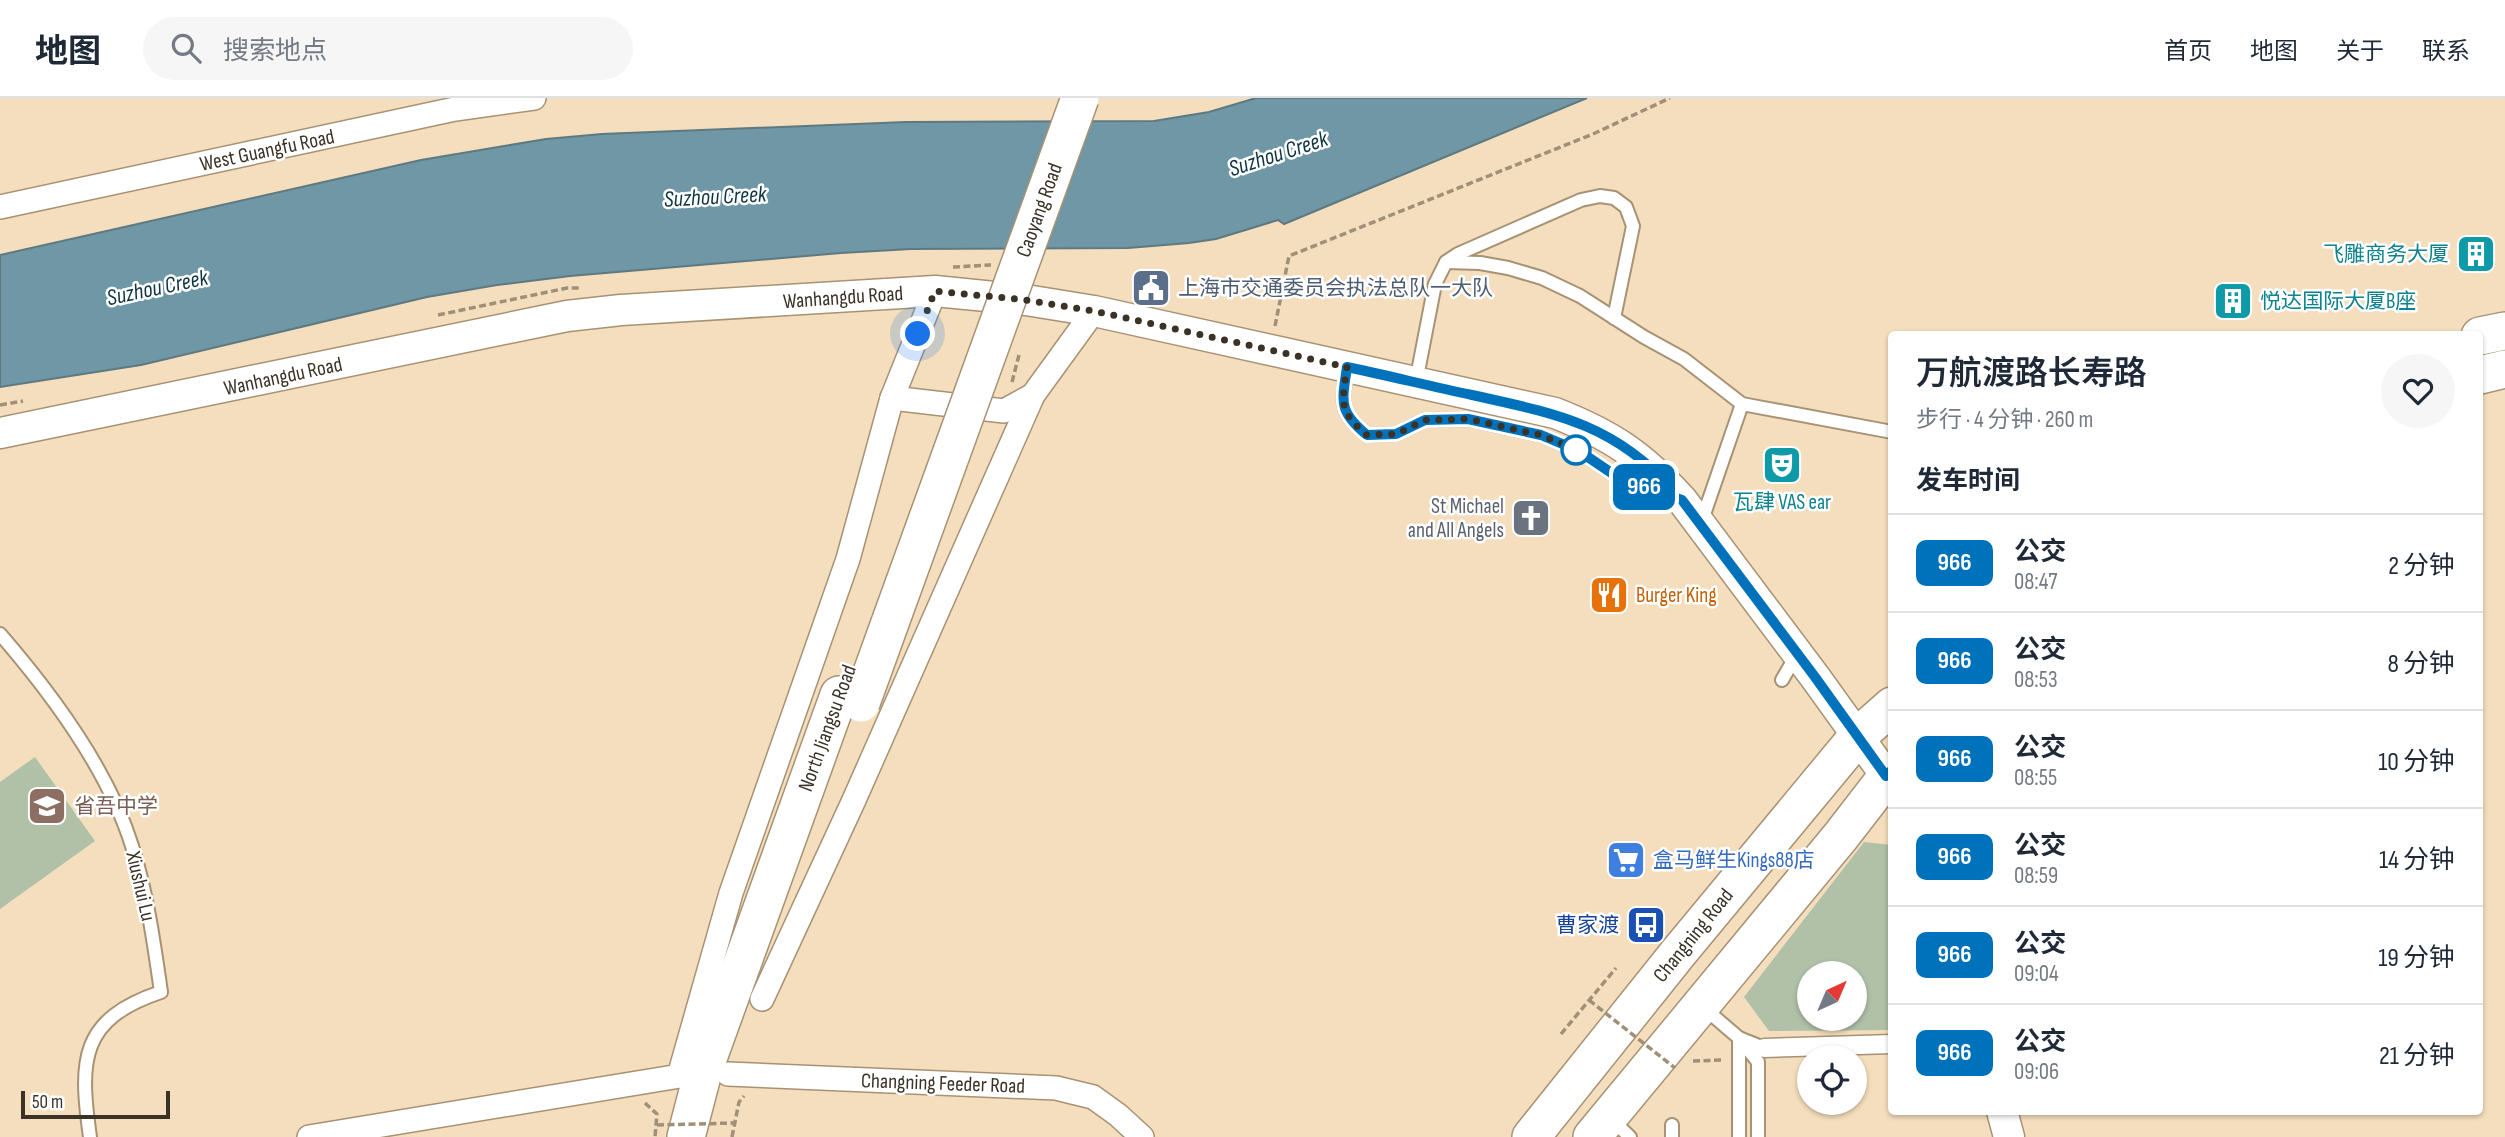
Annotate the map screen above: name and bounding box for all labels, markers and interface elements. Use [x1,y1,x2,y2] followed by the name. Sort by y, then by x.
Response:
[143,17,633,80] search box
[167,29,205,67] icon: search
[35,32,101,72] text: 地图
[223,36,327,67] text: 搜索地点
[2164,37,2212,66] text: 首页
[2250,37,2298,66] text: 地图
[2336,37,2384,66] text: 关于
[2422,37,2470,66] text: 联系
[198,124,337,177] street label: West Guangfu Road
[1225,124,1333,183] water label: Suzhou Creek
[1011,160,1068,261] street label: Caoyang Road
[663,180,768,214] water label: Suzhou Creek
[2455,233,2497,275] building icon: 飞雕商务大厦
[2323,242,2449,267] place label: 飞雕商务大厦
[104,263,212,312] water label: Suzhou Creek
[1130,267,1172,309] public building icon: 上海市交通委员会执法总队一大队
[1178,276,1493,301] place label: 上海市交通委员会执法总队一大队
[2212,280,2254,322] building icon: 悦达国际大厦B座
[782,281,904,314] street label: Wanhangdu Road
[2260,289,2416,314] place label: 悦达国际大厦B座
[900,316,935,351] your location
[222,352,345,401] street label: Wanhangdu Road
[1916,354,2147,394] text: 万航渡路长寿路
[2381,354,2455,428] button: heart
[1916,406,2093,434] text: 步行 · 4 分钟 · 260 m
[1561,435,1591,465] unlabelled marker
[1761,444,1803,486] theatre icon: 瓦肆 VAS ear
[1604,464,1684,510] line badge: 966
[1916,466,2020,497] text: 发车时间
[1627,472,1661,501] text: 966
[1733,490,1831,515] place label: 瓦肆 VAS ear
[1408,494,1504,543] place label: St Michael and All Angels
[1510,497,1552,539] church icon: St Michael and All Angels
[2014,537,2066,568] text: 公交
[1938,548,1971,577] text: 966
[2388,551,2455,582] text: 2 分钟
[2014,568,2057,596] text: 08:47
[1588,574,1630,616] restaurant icon: Burger King
[1636,583,1717,608] place label: Burger King
[2014,635,2066,666] text: 公交
[1938,646,1971,675] text: 966
[2387,649,2455,680] text: 8 分钟
[793,662,862,795] street label: North Jiangsu Road
[2014,666,2058,694] text: 08:53
[2014,733,2066,764] text: 公交
[1938,744,1971,773] text: 966
[2378,747,2455,778] text: 10 分钟
[2014,764,2057,792] text: 08:55
[26,785,68,827] school or university icon: 省吾中学
[74,794,158,819] place label: 省吾中学
[2014,831,2066,862] text: 公交
[1605,839,1647,881] supermarket icon: 盒马鲜生Kings88店
[1938,842,1971,871] text: 966
[2379,845,2455,876] text: 14 分钟
[120,848,161,923] street label: Xiushui Lu
[1653,848,1815,873] place label: 盒马鲜生Kings88店
[2014,862,2058,890] text: 08:59
[1648,883,1739,987] street label: Changning Road
[1625,904,1667,946] bus stop icon: 曹家渡
[1556,913,1619,938] place label: 曹家渡
[2014,929,2066,960] text: 公交
[1938,940,1971,969] text: 966
[2378,943,2455,974] text: 19 分钟
[2014,960,2059,988] text: 09:04
[1797,961,1867,1031] north arrow
[1797,961,1867,1115] map controls
[2014,1027,2066,1058] text: 公交
[1938,1038,1971,1067] text: 966
[2379,1041,2455,1072] text: 21 分钟
[1797,1045,1867,1115] button: locate
[2014,1058,2059,1086] text: 09:06
[860,1068,1026,1099] street label: Changning Feeder Road
[21,1088,170,1120] scale bar
[32,1091,63,1114] text: 50 m

